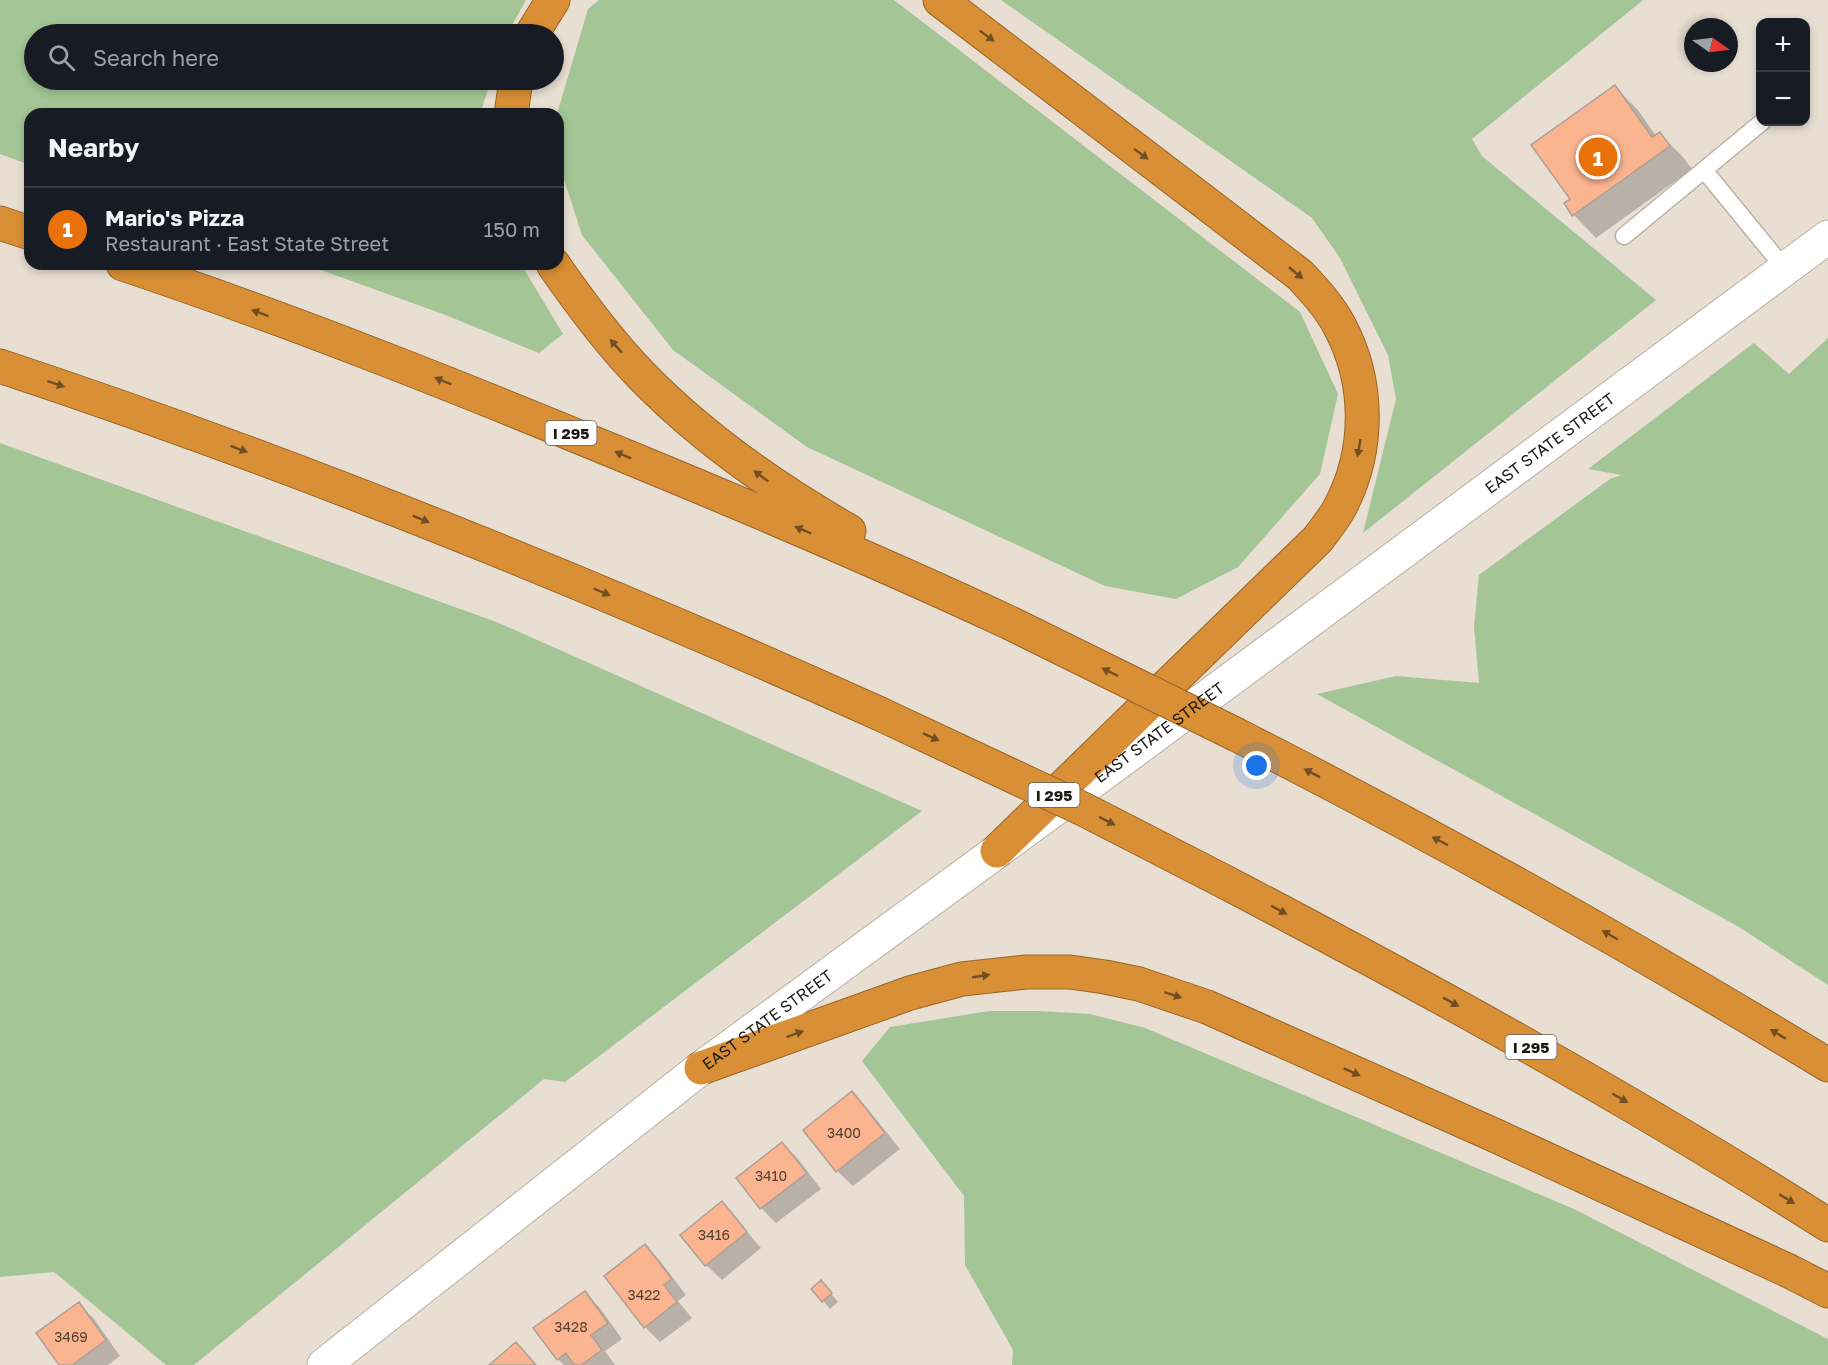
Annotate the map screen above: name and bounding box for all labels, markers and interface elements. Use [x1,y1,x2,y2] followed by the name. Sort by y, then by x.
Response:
[1684,18,1738,72] north arrow
[1756,18,1810,126] map controls
[1756,18,1810,72] button: +
[24,24,564,90] search box
[979,29,994,41] one-way arrow
[45,41,78,74] icon: search
[93,44,219,71] text: Search here
[1756,72,1810,126] button: −
[48,132,139,163] text: Nearby
[1578,134,1618,180] pin: 1
[1133,148,1149,160] one-way arrow
[105,204,244,231] text: Mario's Pizza
[62,217,73,241] text: 1
[484,217,540,241] text: 150 m
[105,231,389,255] text: Restaurant · East State Street
[1288,266,1304,279] one-way arrow
[251,307,269,317] one-way arrow
[610,339,623,354] one-way arrow
[434,376,452,385] one-way arrow
[47,380,65,389] one-way arrow
[1481,388,1619,498] street label: EAST STATE STREET
[546,421,596,445] road number: I 295
[1355,438,1364,457] one-way arrow
[231,444,249,454] one-way arrow
[614,450,632,460] one-way arrow
[753,470,769,482] one-way arrow
[413,514,431,524] one-way arrow
[794,525,812,535] one-way arrow
[594,587,612,597] one-way arrow
[1101,667,1118,676] one-way arrow
[1090,678,1228,787] street label: EAST STATE STREET
[923,733,940,742] one-way arrow
[1242,751,1271,780] your location
[1303,768,1320,778] one-way arrow
[1028,783,1080,807] road number: I 295
[1099,817,1116,826] one-way arrow
[1431,836,1448,846] one-way arrow
[1270,905,1287,915] one-way arrow
[1602,930,1618,941] one-way arrow
[698,965,836,1074] street label: EAST STATE STREET
[972,971,991,980] one-way arrow
[1164,991,1182,1000] one-way arrow
[1443,997,1460,1007] one-way arrow
[786,1029,804,1038] one-way arrow
[1770,1029,1786,1040] one-way arrow
[1506,1035,1556,1059] road number: I 295
[1344,1067,1361,1076] one-way arrow
[1612,1093,1629,1103] one-way arrow
[827,1124,861,1141] house number: 3400
[755,1167,787,1184] house number: 3410
[1779,1194,1795,1205] one-way arrow
[698,1226,730,1243] house number: 3416
[628,1286,660,1303] house number: 3422
[554,1318,588,1335] house number: 3428
[54,1328,88,1345] house number: 3469

